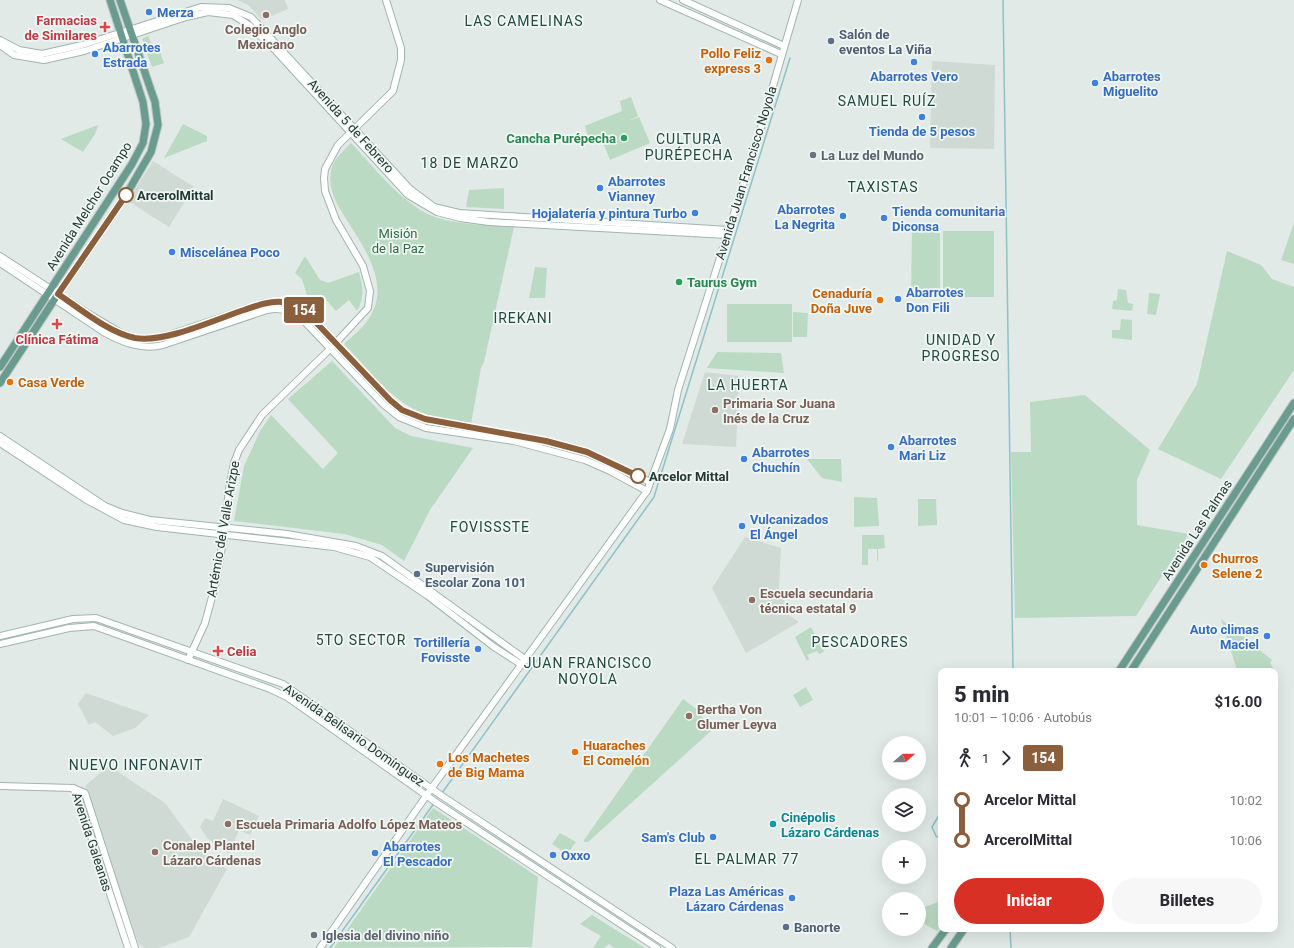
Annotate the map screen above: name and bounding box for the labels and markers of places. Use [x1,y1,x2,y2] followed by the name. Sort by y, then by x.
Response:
[157,5,194,20] place label: Merza
[144,7,154,17] marker: Merza
[261,10,271,20] marker: Colegio Anglo Mexicano
[25,13,97,43] place label: Farmacias de Similares
[100,22,110,32] marker: Farmacias de Similares
[225,22,307,52] place label: Colegio Anglo Mexicano
[839,27,932,57] place label: Salón de eventos La Viña
[826,36,836,46] marker: Salón de eventos La Viña
[103,40,161,70] place label: Abarrotes Estrada
[700,46,761,76] place label: Pollo Feliz express 3
[90,49,100,59] marker: Abarrotes Estrada
[764,55,774,65] marker: Pollo Feliz express 3
[909,57,919,67] marker: Abarrotes Vero
[870,69,958,84] place label: Abarrotes Vero
[1103,69,1161,99] place label: Abarrotes Miguelito
[1090,78,1100,88] marker: Abarrotes Miguelito
[917,112,927,122] marker: Tienda de 5 pesos
[869,124,976,139] place label: Tienda de 5 pesos
[506,131,616,146] place label: Cancha Purépecha
[619,133,629,143] marker: Cancha Purépecha
[821,148,924,163] place label: La Luz del Mundo
[808,150,818,160] marker: La Luz del Mundo
[608,174,666,204] place label: Abarrotes Vianney
[595,183,605,193] marker: Abarrotes Vianney
[118,187,134,203] marker: ArcerolMittal
[137,188,214,203] place label: ArcerolMittal
[775,202,835,232] place label: Abarrotes La Negrita
[892,204,1005,234] place label: Tienda comunitaria Diconsa
[532,206,687,221] place label: Hojalatería y pintura Turbo
[690,208,700,218] marker: Hojalatería y pintura Turbo
[838,211,848,221] marker: Abarrotes La Negrita
[879,213,889,223] marker: Tienda comunitaria Diconsa
[180,245,280,260] place label: Miscelánea Poco
[167,247,177,257] marker: Miscelánea Poco
[687,275,757,290] place label: Taurus Gym
[674,277,684,287] marker: Taurus Gym
[906,285,964,315] place label: Abarrotes Don Fili
[811,286,872,316] place label: Cenaduría Doña Juve
[893,294,903,304] marker: Abarrotes Don Fili
[875,295,885,305] marker: Cenaduría Doña Juve
[51,318,63,330] marker: Clínica Fátima
[15,332,99,347] place label: Clínica Fátima
[18,375,85,390] place label: Casa Verde
[5,377,15,387] marker: Casa Verde
[723,396,835,426] place label: Primaria Sor Juana Inés de la Cruz
[710,405,720,415] marker: Primaria Sor Juana Inés de la Cruz
[899,433,957,463] place label: Abarrotes Mari Liz
[886,442,896,452] marker: Abarrotes Mari Liz
[752,445,810,475] place label: Abarrotes Chuchín
[739,454,749,464] marker: Abarrotes Chuchín
[630,468,646,484] marker: Arcelor Mittal
[649,469,729,484] place label: Arcelor Mittal
[750,512,829,542] place label: Vulcanizados El Ángel
[737,521,747,531] marker: Vulcanizados El Ángel
[1212,551,1262,581] place label: Churros Selene 2
[425,560,526,590] place label: Supervisión Escolar Zona 101
[1199,560,1209,570] marker: Churros Selene 2
[412,569,422,579] marker: Supervisión Escolar Zona 101
[760,586,873,616] place label: Escuela secundaria técnica estatal 9
[747,595,757,605] marker: Escuela secundaria técnica estatal 9
[1190,622,1259,652] place label: Auto climas Maciel
[1262,631,1272,641] marker: Auto climas Maciel
[414,635,470,665] place label: Tortillería Fovisste
[227,644,256,659] place label: Celia
[473,644,483,654] marker: Tortillería Fovisste
[212,645,224,657] marker: Celia
[697,702,777,732] place label: Bertha Von Glumer Leyva
[684,711,694,721] marker: Bertha Von Glumer Leyva
[583,738,649,768] place label: Huaraches El Comelón
[570,747,580,757] marker: Huaraches El Comelón
[448,750,530,780] place label: Los Machetes de Big Mama
[435,759,445,769] marker: Los Machetes de Big Mama
[781,810,879,840] place label: Cinépolis Lázaro Cárdenas
[236,817,463,832] place label: Escuela Primaria Adolfo López Mateos
[223,819,233,829] marker: Escuela Primaria Adolfo López Mateos
[768,819,778,829] marker: Cinépolis Lázaro Cárdenas
[641,830,705,845] place label: Sam's Club
[708,832,718,842] marker: Sam's Club
[163,838,261,868] place label: Conalep Plantel Lázaro Cárdenas
[383,839,452,869] place label: Abarrotes El Pescador
[150,847,160,857] marker: Conalep Plantel Lázaro Cárdenas
[370,848,380,858] marker: Abarrotes El Pescador
[561,848,590,863] place label: Oxxo
[548,850,558,860] marker: Oxxo
[669,884,784,914] place label: Plaza Las Américas Lázaro Cárdenas
[787,893,797,903] marker: Plaza Las Américas Lázaro Cárdenas
[794,920,840,935] place label: Banorte
[781,922,791,932] marker: Banorte
[322,928,449,943] place label: Iglesia del divino niño
[309,930,319,940] marker: Iglesia del divino niño

